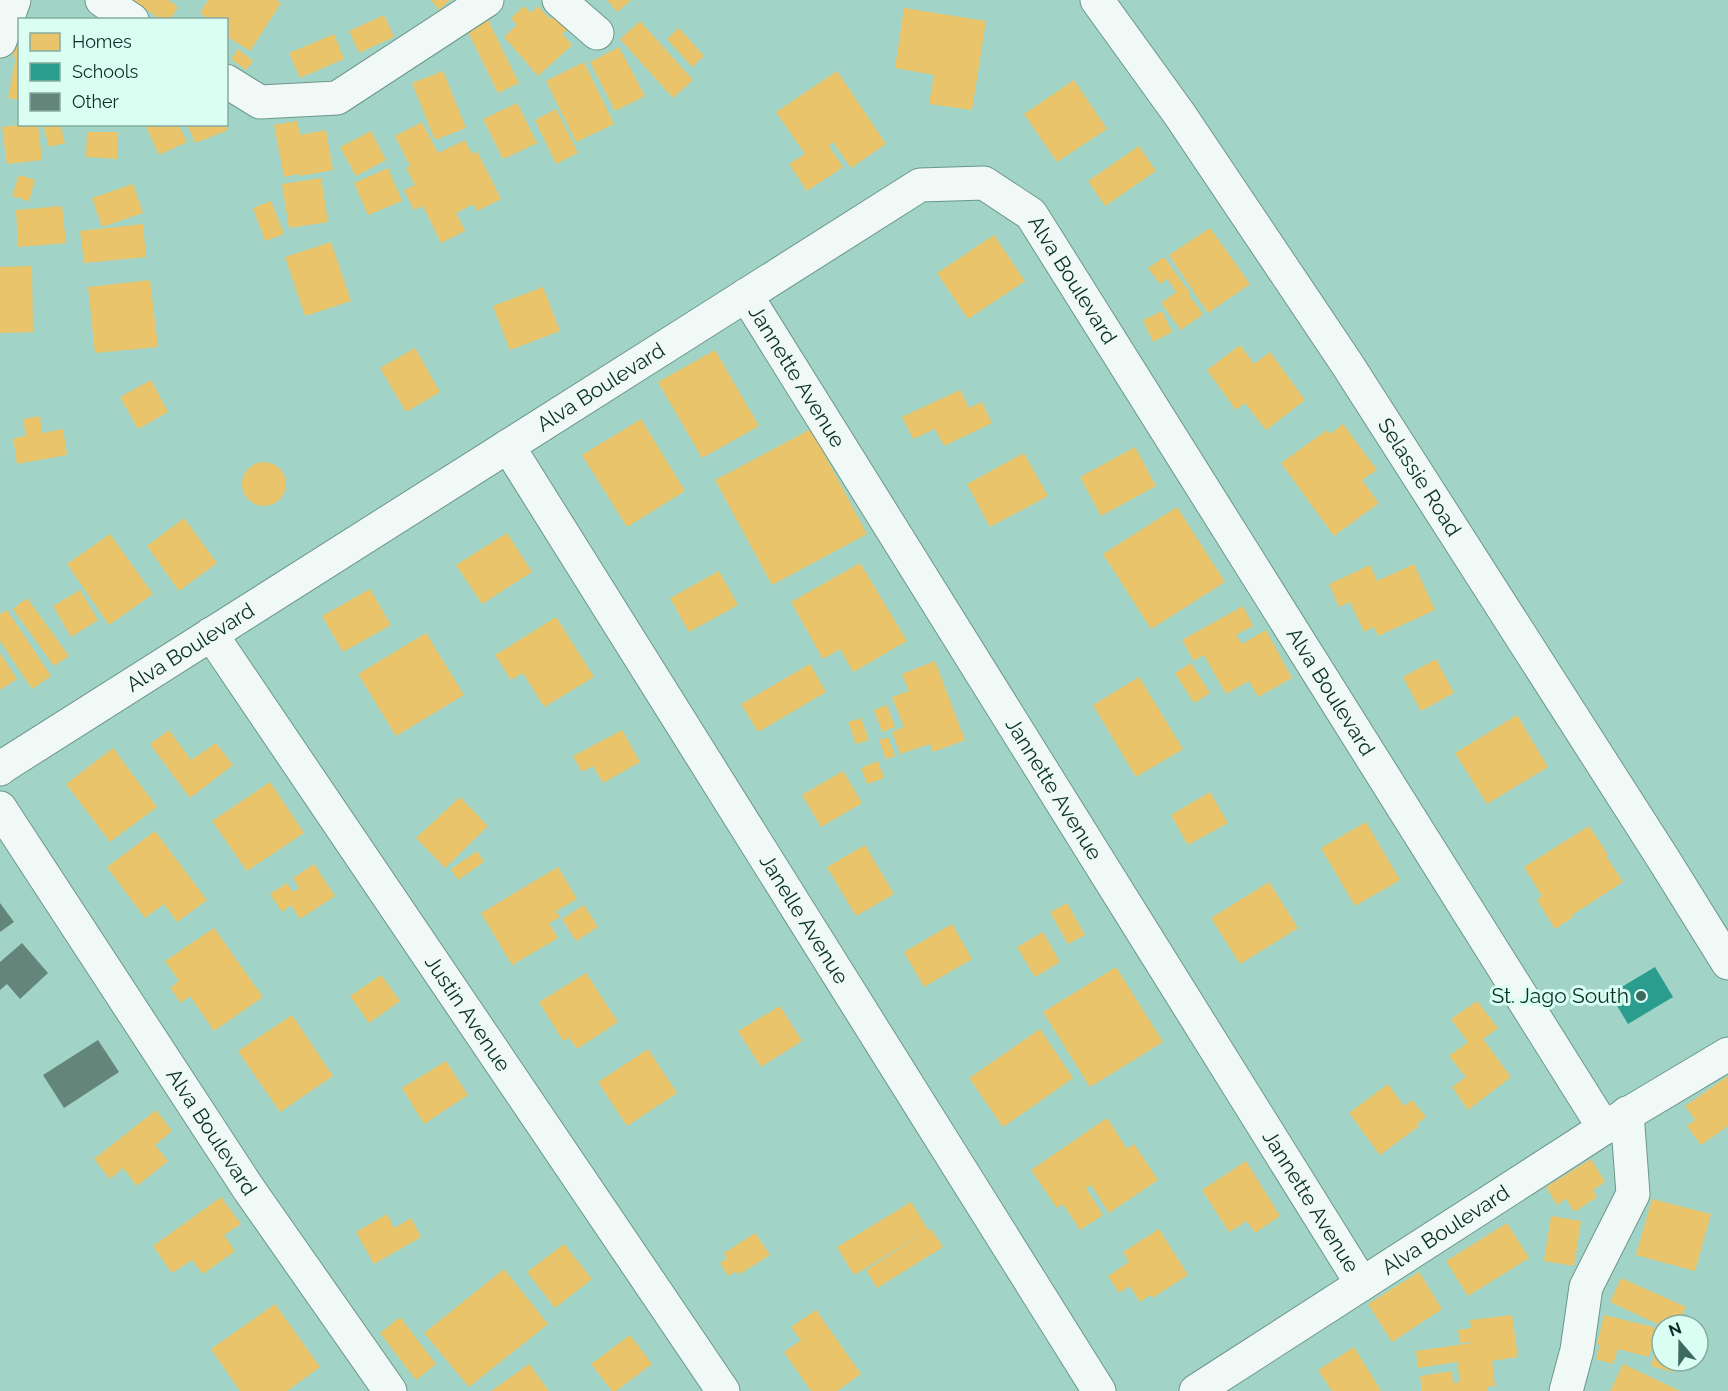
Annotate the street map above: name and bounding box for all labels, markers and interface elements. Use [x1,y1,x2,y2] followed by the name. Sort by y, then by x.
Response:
[18,18,228,126] legend
[72,31,132,52] text: Homes
[72,61,139,82] text: Schools
[72,91,120,112] text: Other
[1023,211,1122,348] street label: Alva Boulevard
[744,301,851,452] street label: Jannette Avenue
[532,337,669,437] street label: Alva Boulevard
[1373,413,1467,541] street label: Selassie Road
[122,597,259,697] street label: Alva Boulevard
[1281,623,1380,760] street label: Alva Boulevard
[1000,713,1108,864] street label: Jannette Avenue
[754,849,854,988] street label: Janelle Avenue
[420,950,516,1076] street label: Justin Avenue
[1491,983,1629,1008] place label: St. Jago South
[1634,989,1648,1003] marker: St. Jago South
[161,1064,262,1200] street label: Alva Boulevard
[1257,1126,1365,1277] street label: Jannette Avenue
[1377,1179,1514,1280] street label: Alva Boulevard
[1650,1313,1710,1373] north arrow
[1666,1318,1684,1340] text: N

